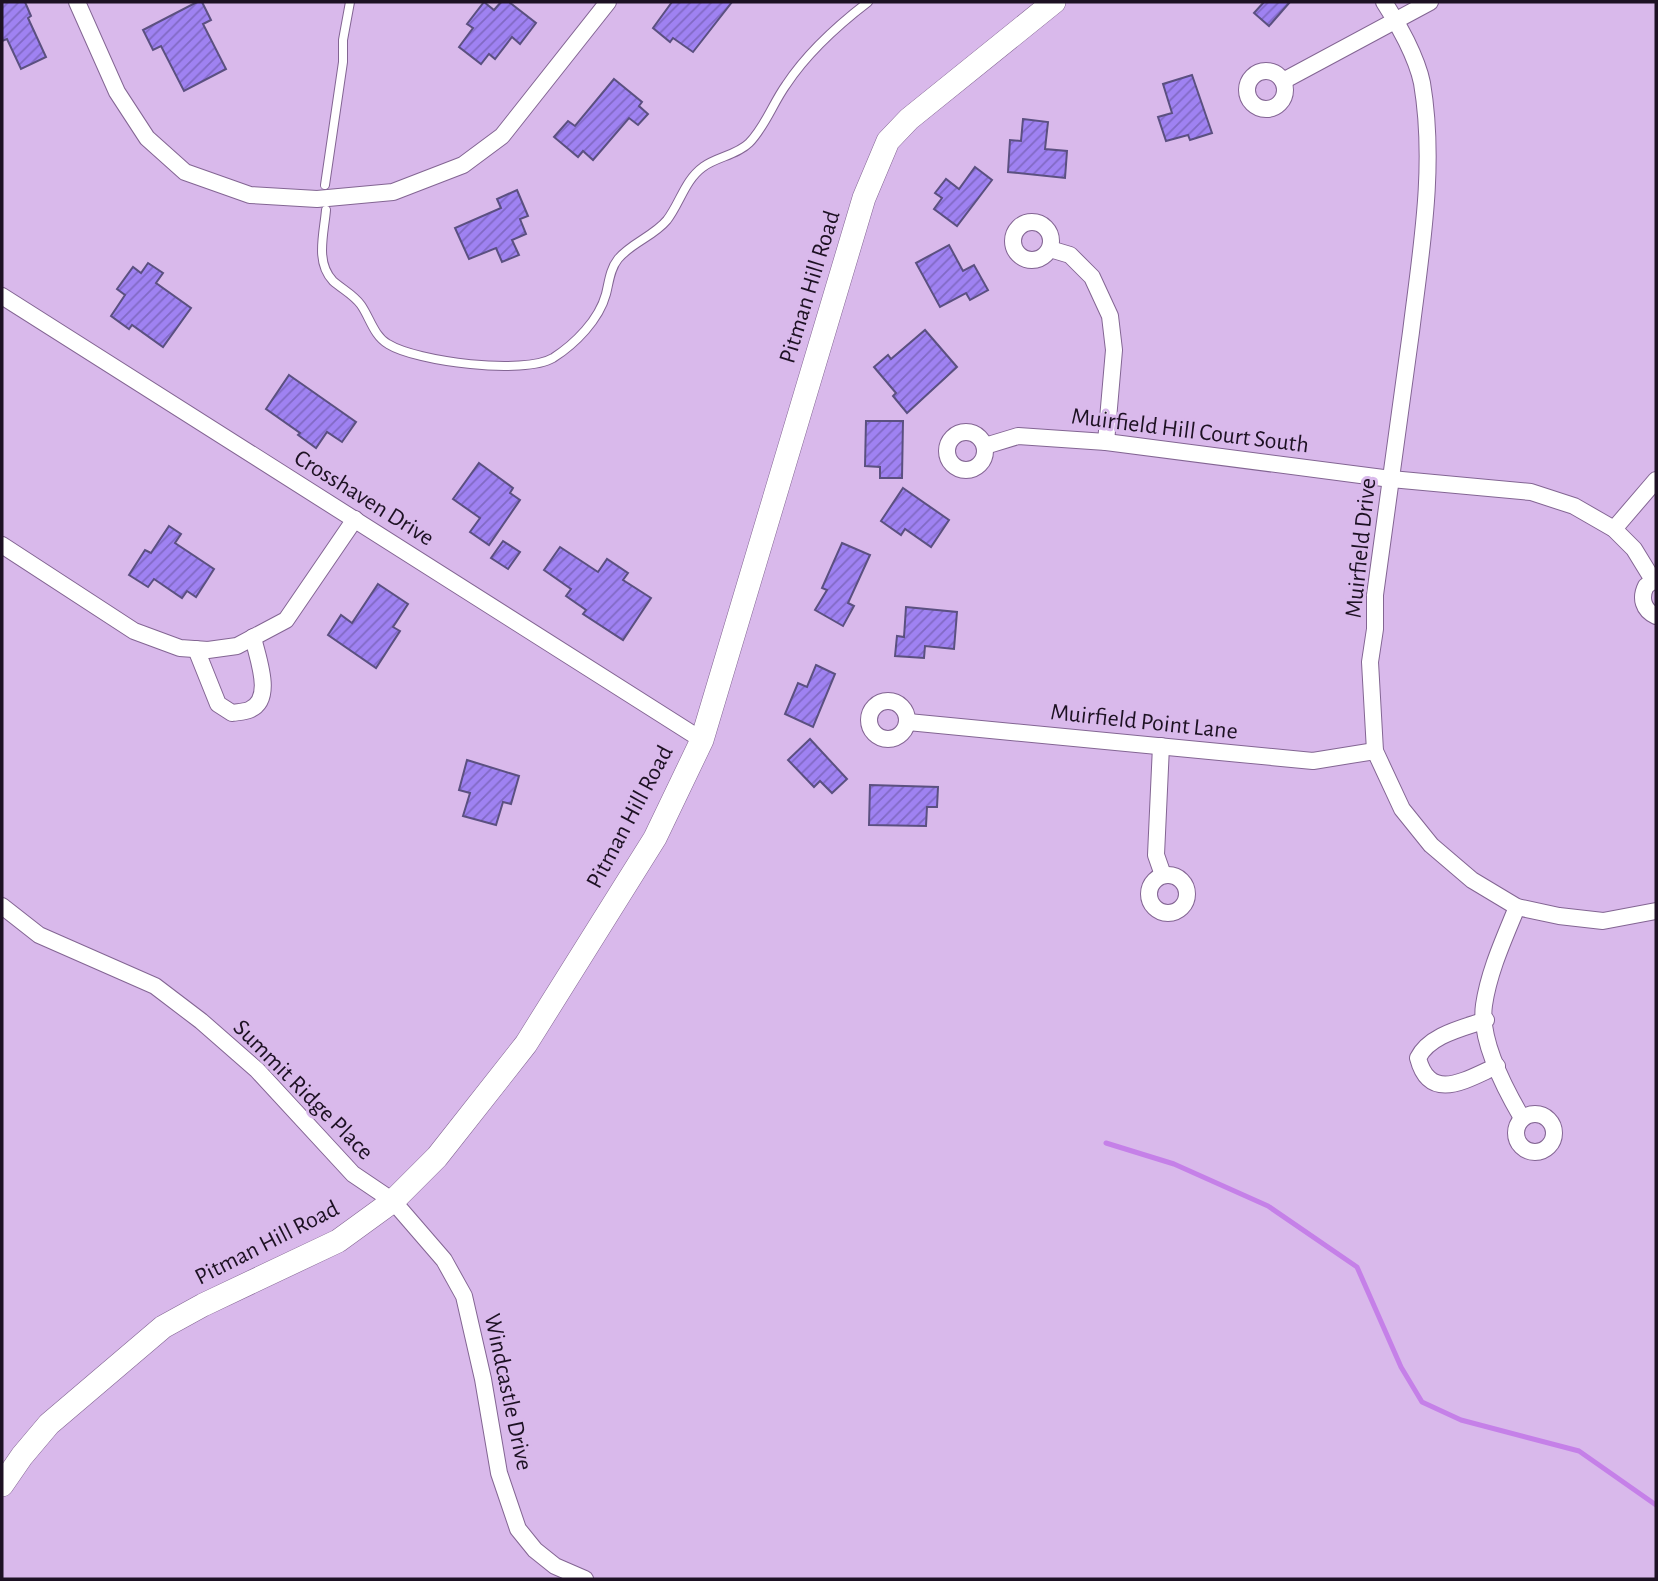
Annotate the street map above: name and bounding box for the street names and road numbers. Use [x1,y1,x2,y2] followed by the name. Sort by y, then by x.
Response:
[775,208,845,366] street label: Pitman Hill Road
[1070,405,1310,457] street label: Muirfield Hill Court South
[290,446,438,550] street label: Crosshaven Drive
[1342,477,1380,619] street label: Muirfield Drive
[1049,700,1239,744] street label: Muirfield Point Lane
[582,742,678,892] street label: Pitman Hill Road
[228,1015,378,1165] street label: Summit Ridge Place
[191,1196,343,1290] street label: Pitman Hill Road
[480,1311,536,1473] street label: Windcastle Drive

